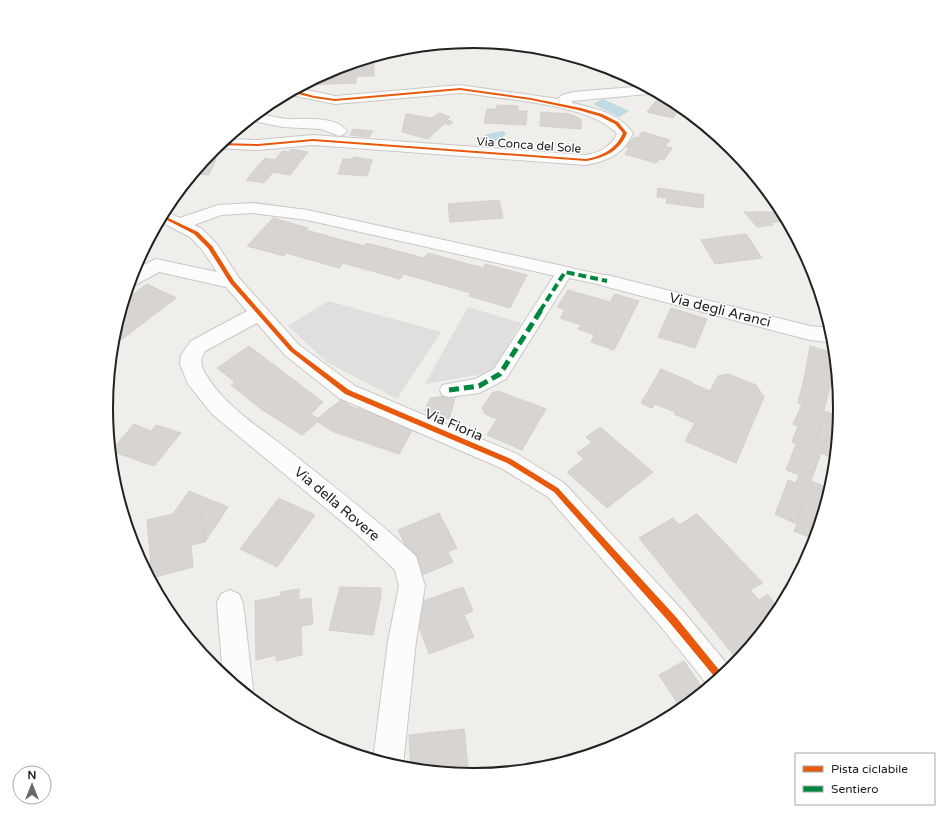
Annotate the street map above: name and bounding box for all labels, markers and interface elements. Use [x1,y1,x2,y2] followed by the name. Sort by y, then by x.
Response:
[476,134,582,156] street label: Via Conca del Sole
[668,289,772,331] street label: Via degli Aranci
[422,405,486,445] street label: Via Fioria
[291,463,383,545] street label: Via della Rovere
[795,753,935,805] legend
[831,762,908,776] text: Pista ciclabile
[12,765,52,805] north arrow
[28,769,36,782] text: N
[831,782,878,796] text: Sentiero

